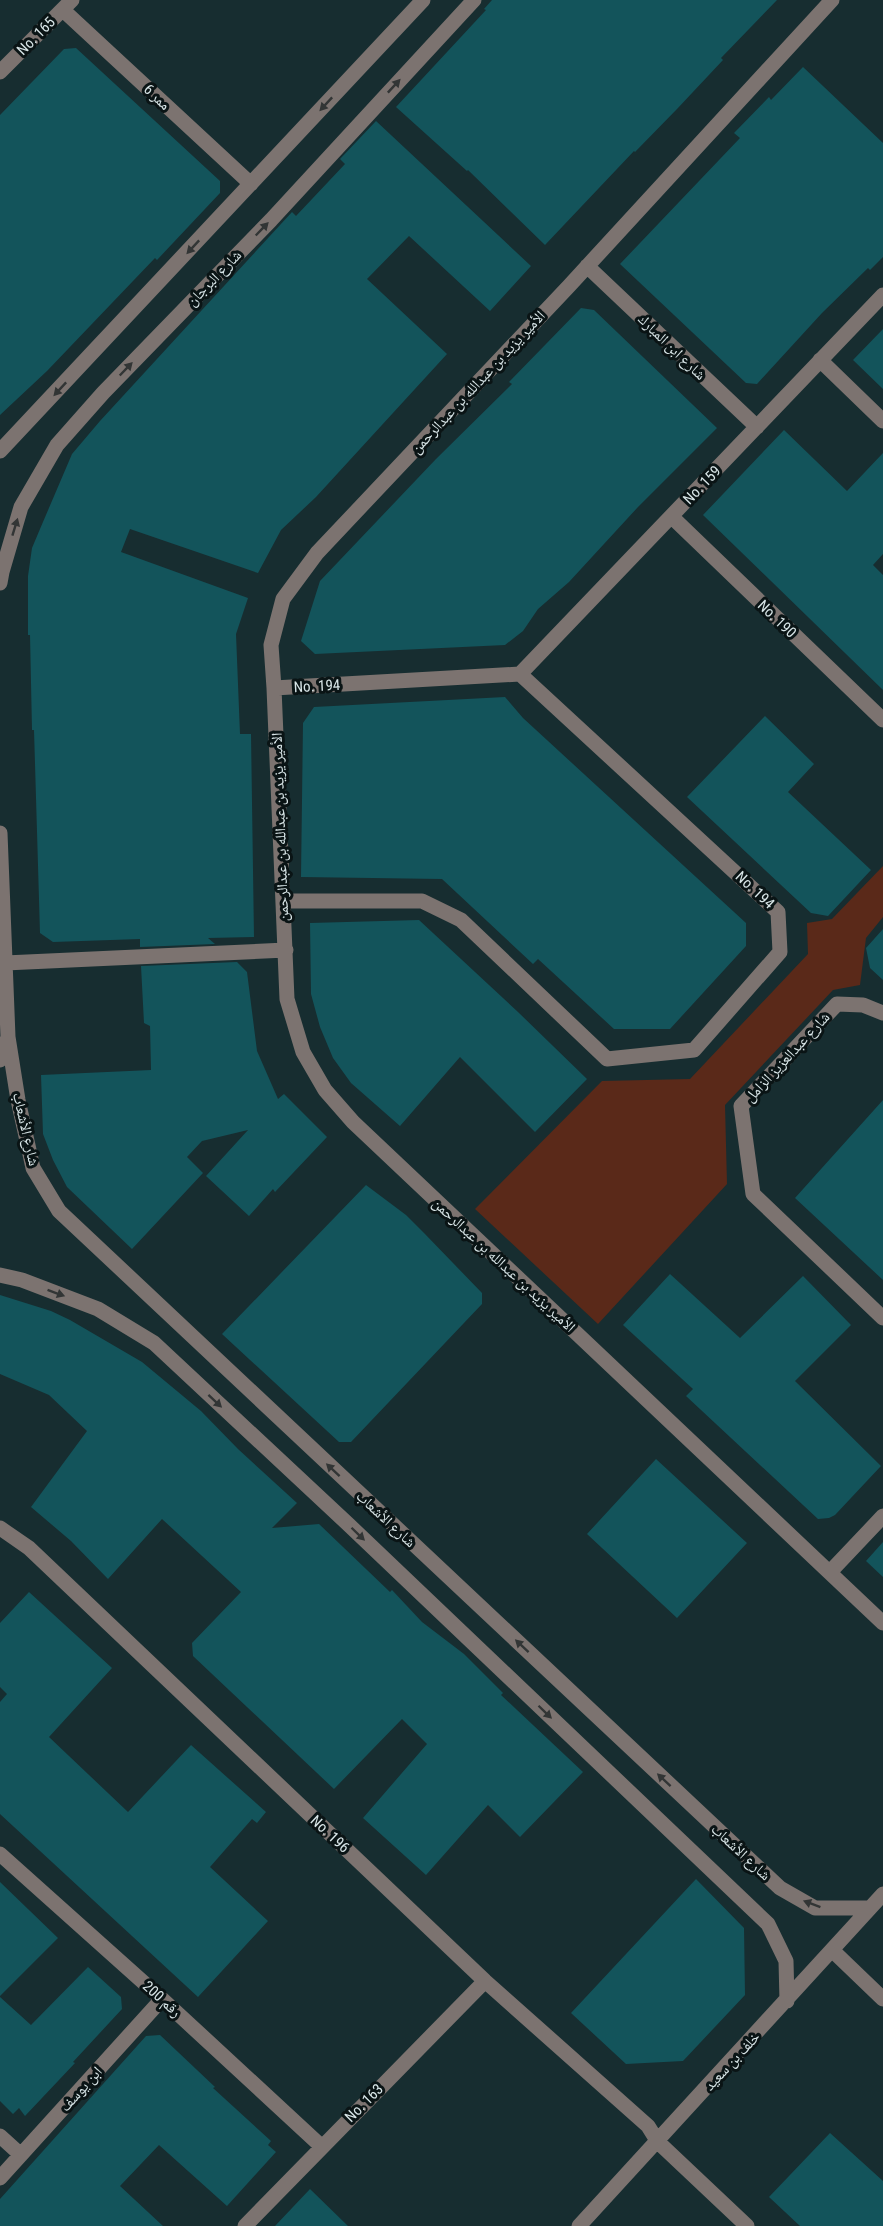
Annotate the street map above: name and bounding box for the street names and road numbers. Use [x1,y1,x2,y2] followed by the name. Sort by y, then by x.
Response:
[13,13,59,59] street label: No. 165
[140,80,174,114] street label: ممر 6
[183,246,246,311] street label: شارع البرجان
[407,307,550,458] street label: الأمير يزيد بن عبدالله بن عبدالرحمن
[634,310,710,385] street label: شارع ابن المبارك
[679,462,725,508] street label: No. 159
[754,596,800,642] street label: No. 190
[293,676,341,696] street label: No. 194
[268,732,293,922] street label: الأمير يزيد بن عبدالله بن عبدالرحمن
[732,868,778,912] street label: No. 194
[741,1008,834,1107] street label: شارع عبدالعزيز الزامل
[8,1091,43,1168] street label: شارع الأشعاب
[428,1194,579,1337] street label: الأمير يزيد بن عبدالله بن عبدالرحمن
[352,1487,420,1552] street label: شارع الأشعاب
[307,1812,353,1856] street label: No. 196
[707,1820,775,1885] street label: شارع الأشعاب
[138,1977,185,2022] street label: رقم 200
[700,2028,765,2095] street label: خلف بن سعيد
[56,2063,107,2116] street label: ابن يوسف
[341,2080,387,2126] street label: No. 163

